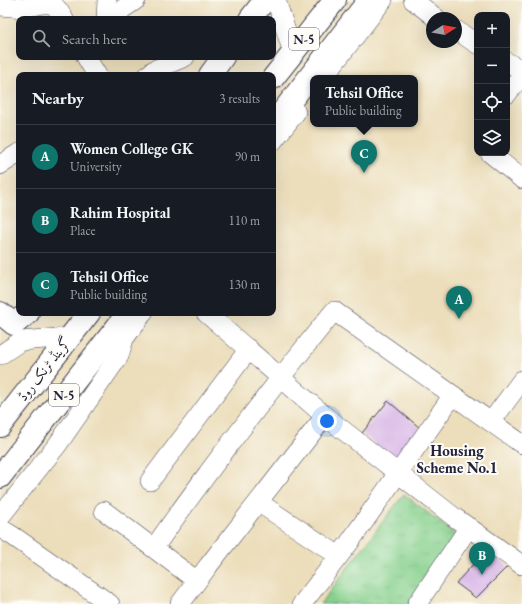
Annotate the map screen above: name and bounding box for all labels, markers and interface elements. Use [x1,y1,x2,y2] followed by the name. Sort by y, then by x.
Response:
[426,12,462,48] north arrow
[474,12,510,156] map controls
[474,12,510,48] button: +
[16,16,276,60] search box
[30,27,52,49] icon: search
[289,28,319,50] road number: N-5
[62,29,127,48] text: Search here
[474,48,510,84] button: −
[310,75,418,127] popup
[325,83,403,102] text: Tehsil Office
[474,84,510,120] button: locate
[32,87,84,109] text: Nearby
[219,90,260,107] text: 3 results
[325,102,402,119] text: Public building
[474,120,510,156] button: layers
[70,139,193,158] text: Women College GK
[351,140,377,173] pin: C
[40,148,50,165] text: A
[235,148,260,165] text: 90 m
[70,158,122,175] text: University
[70,203,171,222] text: Rahim Hospital
[41,212,49,229] text: B
[229,212,260,229] text: 110 m
[70,222,96,239] text: Place
[70,267,148,286] text: Tehsil Office
[40,276,50,293] text: C
[229,276,260,293] text: 130 m
[70,286,147,303] text: Public building
[446,286,472,319] pin: A
[13,333,75,405] street label: گرینڈ ٹرنک روڈ
[49,384,79,406] road number: N-5
[317,411,337,431] your location
[417,441,497,477] district label: Housing Scheme No.1
[469,542,495,575] pin: B

